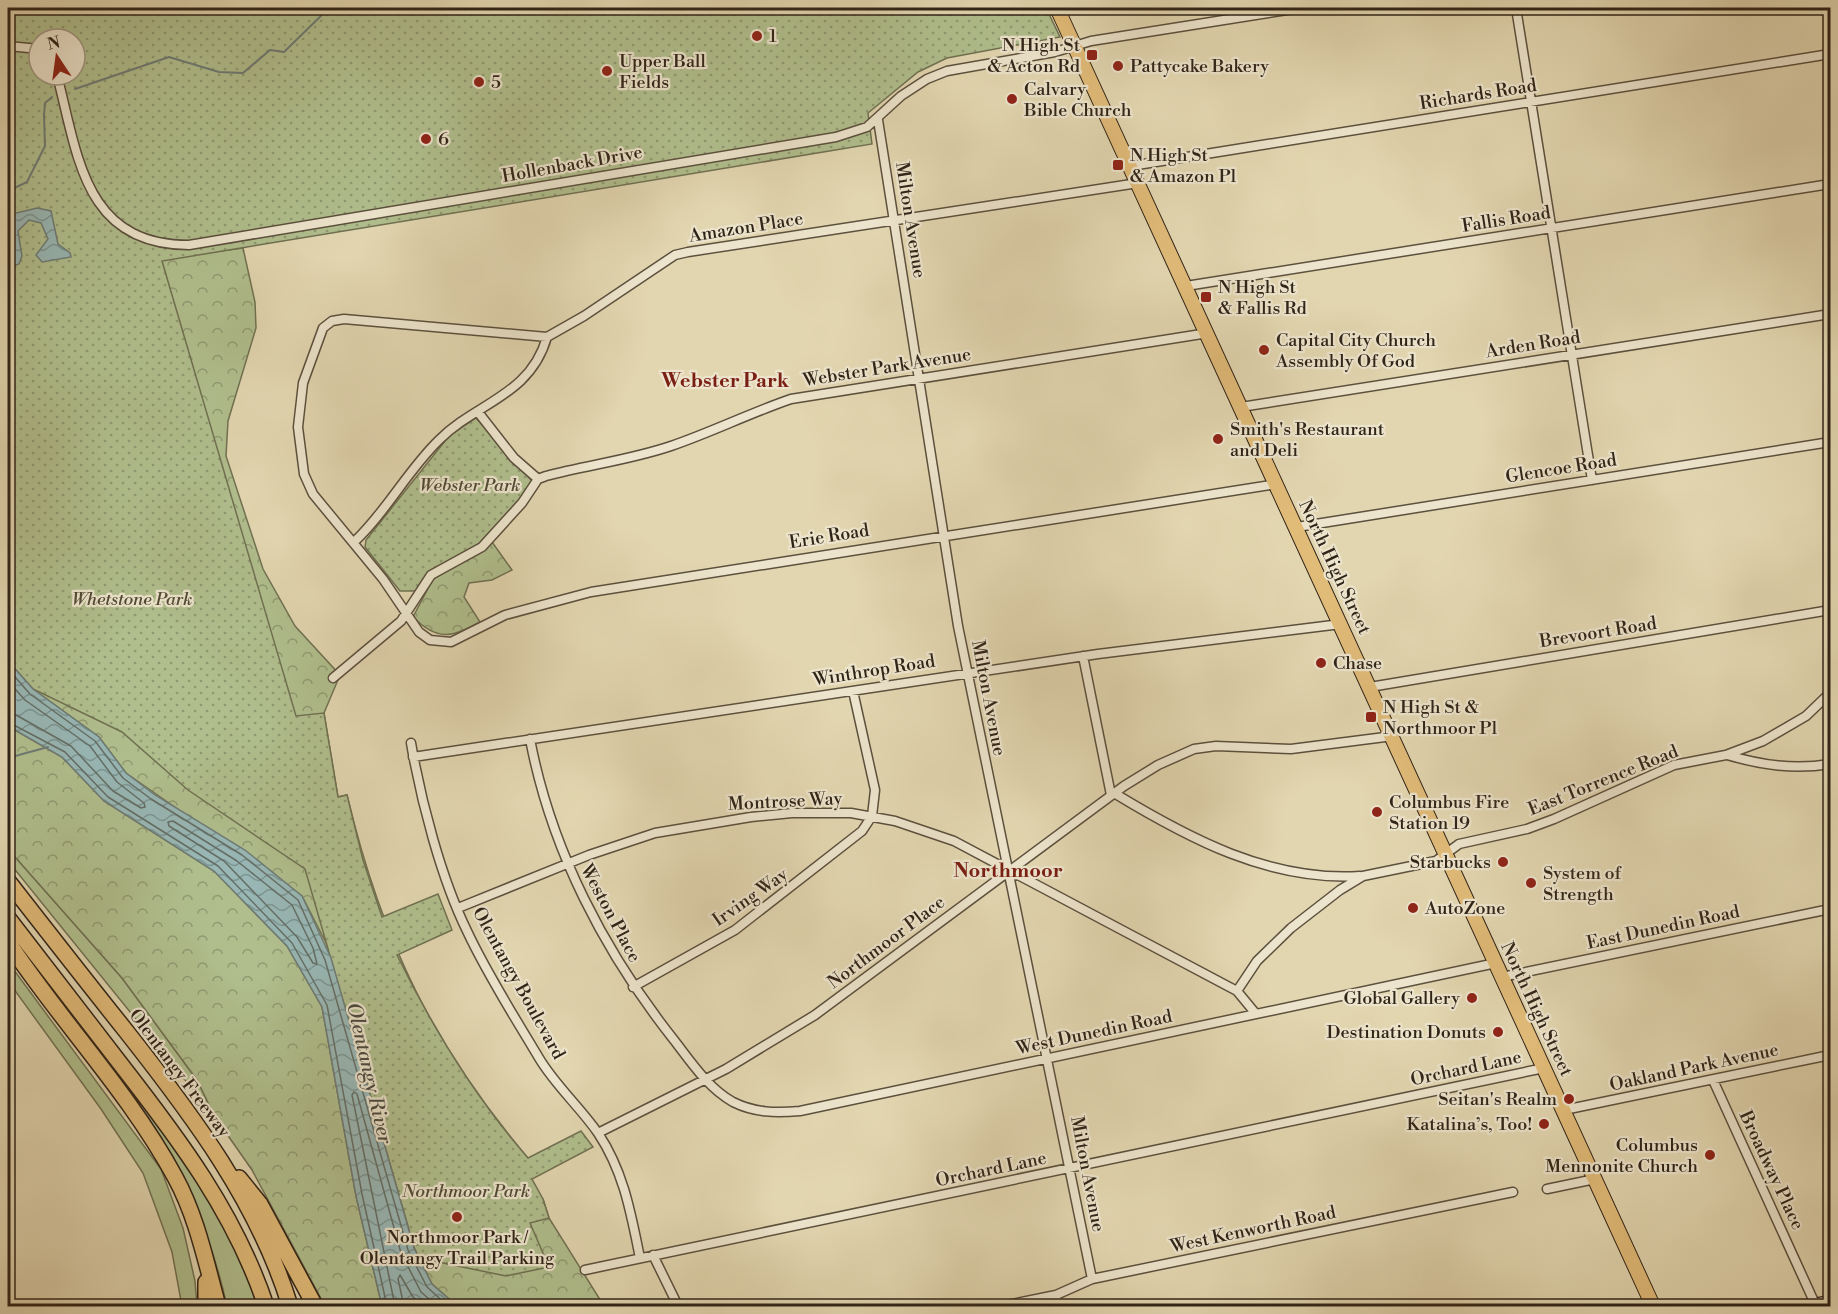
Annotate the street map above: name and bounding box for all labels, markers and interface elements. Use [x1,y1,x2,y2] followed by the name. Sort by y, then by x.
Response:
[769,25,777,48] place label: 1
[27,27,87,87] north arrow
[750,29,764,43] marker: 1
[45,32,63,55] text: N
[988,34,1081,78] place label: N High St & Acton Rd
[1085,48,1099,62] marker: N High St & Acton Rd
[619,50,706,94] place label: Upper Ball Fields
[1130,55,1269,78] place label: Pattycake Bakery
[1111,59,1125,73] marker: Pattycake Bakery
[600,64,614,78] marker: Upper Ball Fields
[491,71,501,94] place label: 5
[1418,74,1539,115] street label: Richards Road
[472,75,486,89] marker: 5
[1023,78,1132,122] place label: Calvary Bible Church
[1005,92,1019,106] marker: Calvary Bible Church
[438,128,449,151] place label: 6
[419,132,433,146] marker: 6
[500,141,644,188] street label: Hollenback Drive
[1130,144,1237,188] place label: N High St & Amazon Pl
[1111,158,1125,172] marker: N High St & Amazon Pl
[890,160,931,280] street label: Milton Avenue
[1460,201,1553,238] street label: Fallis Road
[686,207,805,248] street label: Amazon Place
[1218,276,1308,320] place label: N High St & Fallis Rd
[1199,290,1213,304] marker: N High St & Fallis Rd
[1483,326,1583,363] street label: Arden Road
[1275,329,1436,373] place label: Capital City Church Assembly Of God
[800,343,973,392] street label: Webster Park Avenue
[1257,343,1271,357] marker: Capital City Church Assembly Of God
[660,369,790,394] district label: Webster Park
[1230,418,1385,462] place label: Smith's Restaurant and Deli
[1211,432,1225,446] marker: Smith's Restaurant and Deli
[1504,448,1619,489] street label: Glencoe Road
[420,474,520,497] park label: Webster Park
[1293,496,1376,639] street label: North High Street
[787,519,872,554] street label: Erie Road
[72,588,192,611] park label: Whetstone Park
[1537,612,1659,653] street label: Brevoort Road
[966,638,1011,758] street label: Milton Avenue
[810,649,937,692] street label: Winthrop Road
[1333,652,1382,675] place label: Chase
[1314,656,1328,670] marker: Chase
[1383,696,1498,740] place label: N High St & Northmoor Pl
[1364,710,1378,724] marker: N High St & Northmoor Pl
[1525,740,1682,821] street label: East Torrence Road
[727,787,843,816] street label: Montrose Way
[1389,791,1509,835] place label: Columbus Fire Station 19
[1370,805,1384,819] marker: Columbus Fire Station 19
[1410,851,1491,874] place label: Starbucks
[1496,855,1510,869] marker: Starbucks
[575,859,646,966] street label: Weston Place
[953,859,1063,884] district label: Northmoor
[1543,862,1622,906] place label: System of Strength
[708,863,793,932] street label: Irving Way
[1524,876,1538,890] marker: System of Strength
[823,891,950,994] street label: Northmoor Place
[1424,897,1505,920] place label: AutoZone
[1584,900,1743,955] street label: East Dunedin Road
[1406,901,1420,915] marker: AutoZone
[467,903,570,1064] street label: Olentangy Boulevard
[1495,938,1578,1081] street label: North High Street
[1344,987,1460,1010] place label: Global Gallery
[1465,991,1479,1005] marker: Global Gallery
[340,1000,397,1147] water label: Olentangy River
[124,1004,236,1142] street label: Olentangy Freeway
[1013,1005,1175,1060] street label: West Dunedin Road
[1327,1021,1486,1044] place label: Destination Donuts
[1491,1025,1505,1039] marker: Destination Donuts
[1608,1038,1781,1097] street label: Oakland Park Avenue
[1409,1046,1524,1091] street label: Orchard Lane
[1438,1088,1557,1111] place label: Seitan's Realm
[1562,1092,1576,1106] marker: Seitan's Realm
[1734,1106,1809,1233] street label: Broadway Place
[1406,1113,1532,1136] place label: Katalina’s, Too!
[1065,1114,1110,1234] street label: Milton Avenue
[1537,1117,1551,1131] marker: Katalina’s, Too!
[1545,1134,1698,1178] place label: Columbus Mennonite Church
[934,1147,1049,1192] street label: Orchard Lane
[1703,1148,1717,1162] marker: Columbus Mennonite Church
[401,1180,530,1203] park label: Northmoor Park
[1167,1201,1339,1258] street label: West Kenworth Road
[450,1210,464,1224] marker: Northmoor Park / Olentangy Trail Parking
[360,1226,555,1270] place label: Northmoor Park / Olentangy Trail Parking

